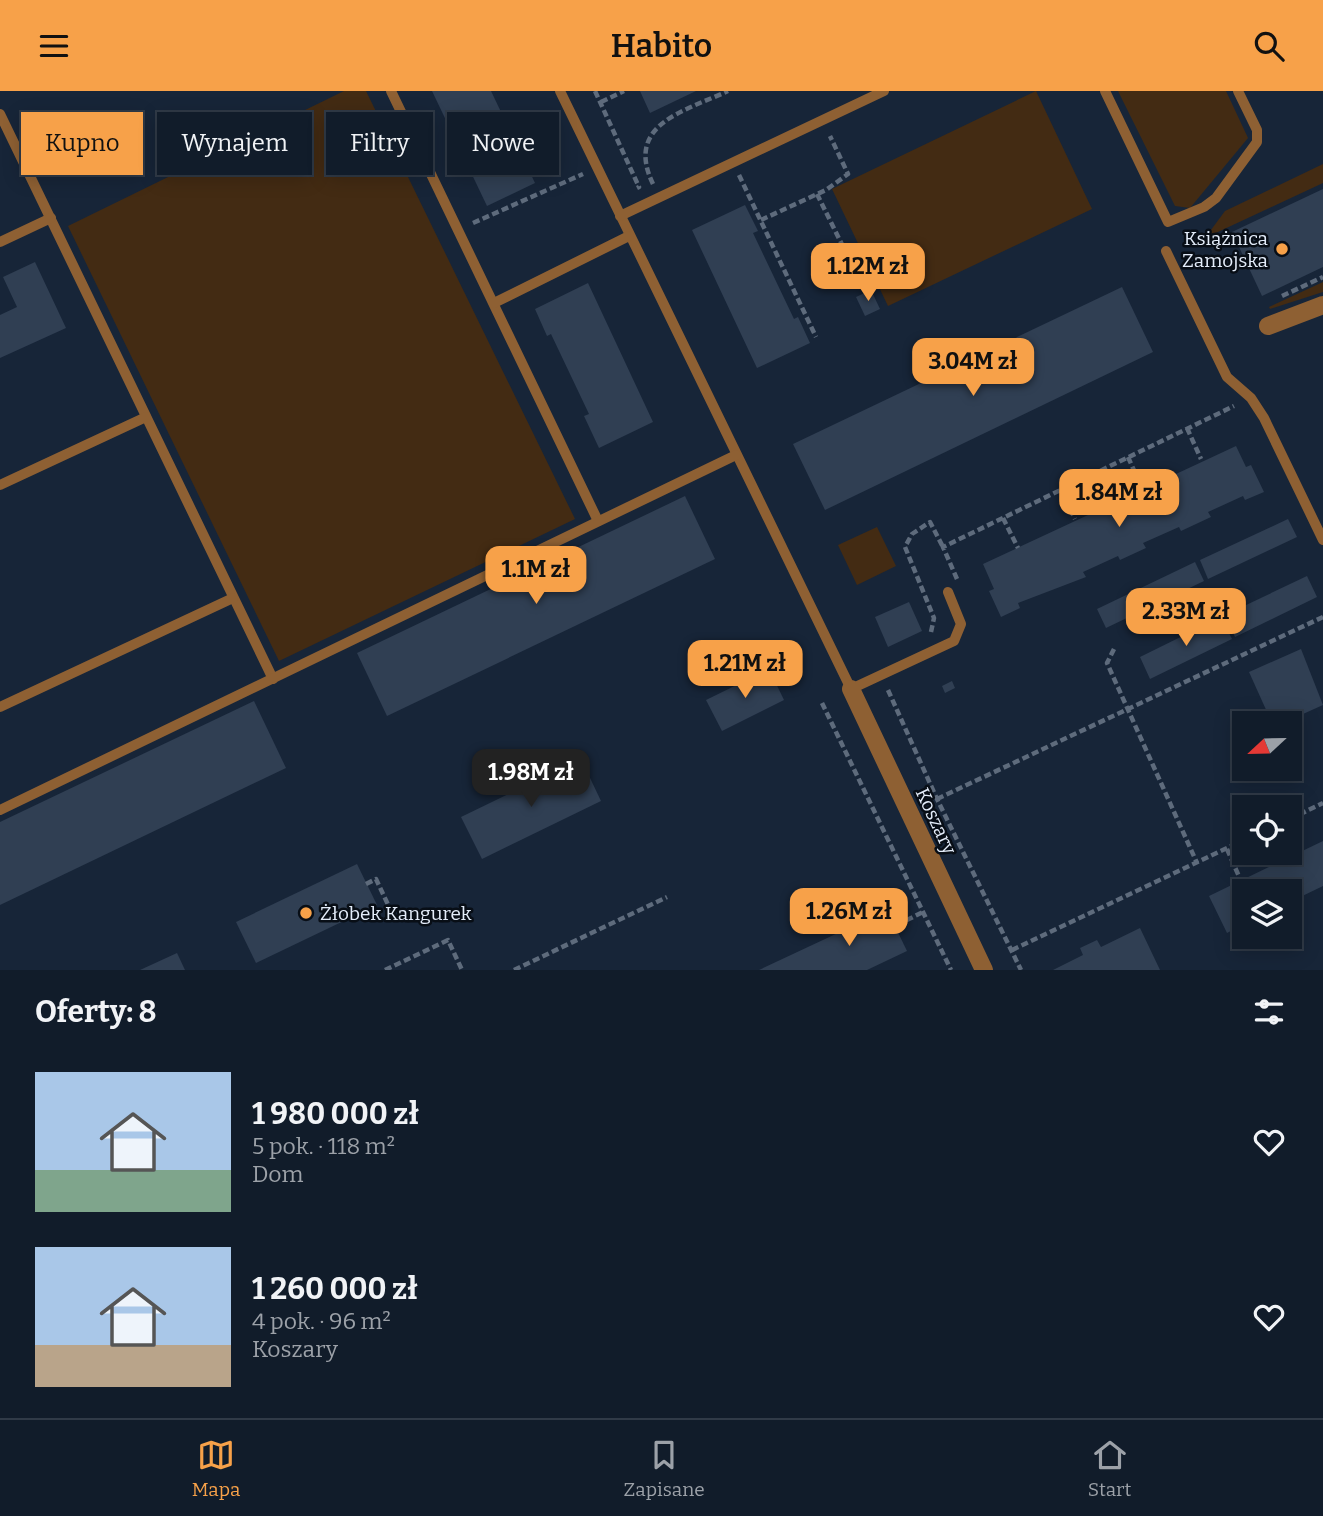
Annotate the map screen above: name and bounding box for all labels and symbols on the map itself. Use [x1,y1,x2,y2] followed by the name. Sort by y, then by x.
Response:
[1182,227,1269,272] place label: Książnica Zamojska
[1274,241,1290,257] marker: Książnica Zamojska
[796,243,940,303] pin: 1.12M zł
[901,338,1045,398] pin: 3.04M zł
[1047,469,1191,529] pin: 1.84M zł
[471,547,601,606] pin: 1.1M zł
[1114,589,1258,648] pin: 2.33M zł
[673,641,817,700] pin: 1.21M zł
[1232,711,1302,781] north arrow
[459,749,603,809] pin: 1.98M zł
[911,784,962,859] street label: Koszary
[777,889,921,948] pin: 1.26M zł
[320,902,472,925] place label: Żłobek Kangurek
[298,905,314,921] marker: Żłobek Kangurek

